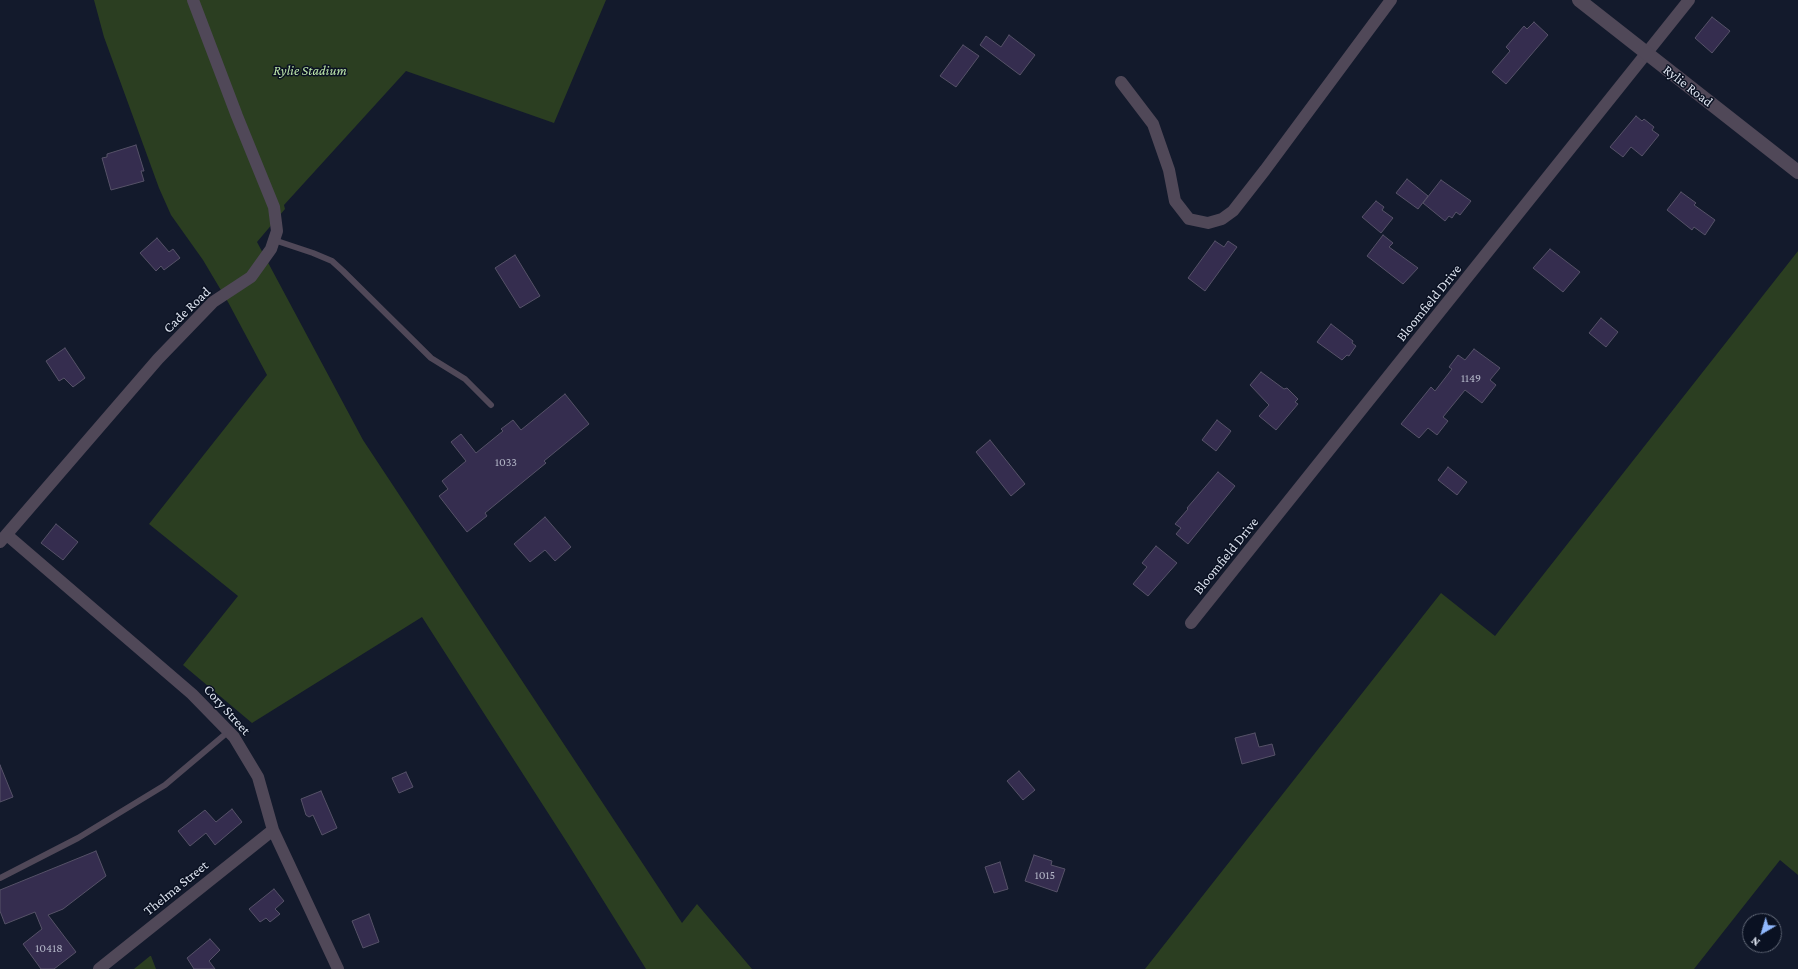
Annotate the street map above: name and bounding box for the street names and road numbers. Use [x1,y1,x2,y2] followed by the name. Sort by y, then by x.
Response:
[1660,61,1716,111] street label: Rylie Road
[1393,261,1465,345] street label: Bloomfield Drive
[160,283,214,337] street label: Cade Road
[1190,514,1262,598] street label: Bloomfield Drive
[200,681,254,739] street label: Cory Street
[140,857,212,919] street label: Thelma Street

